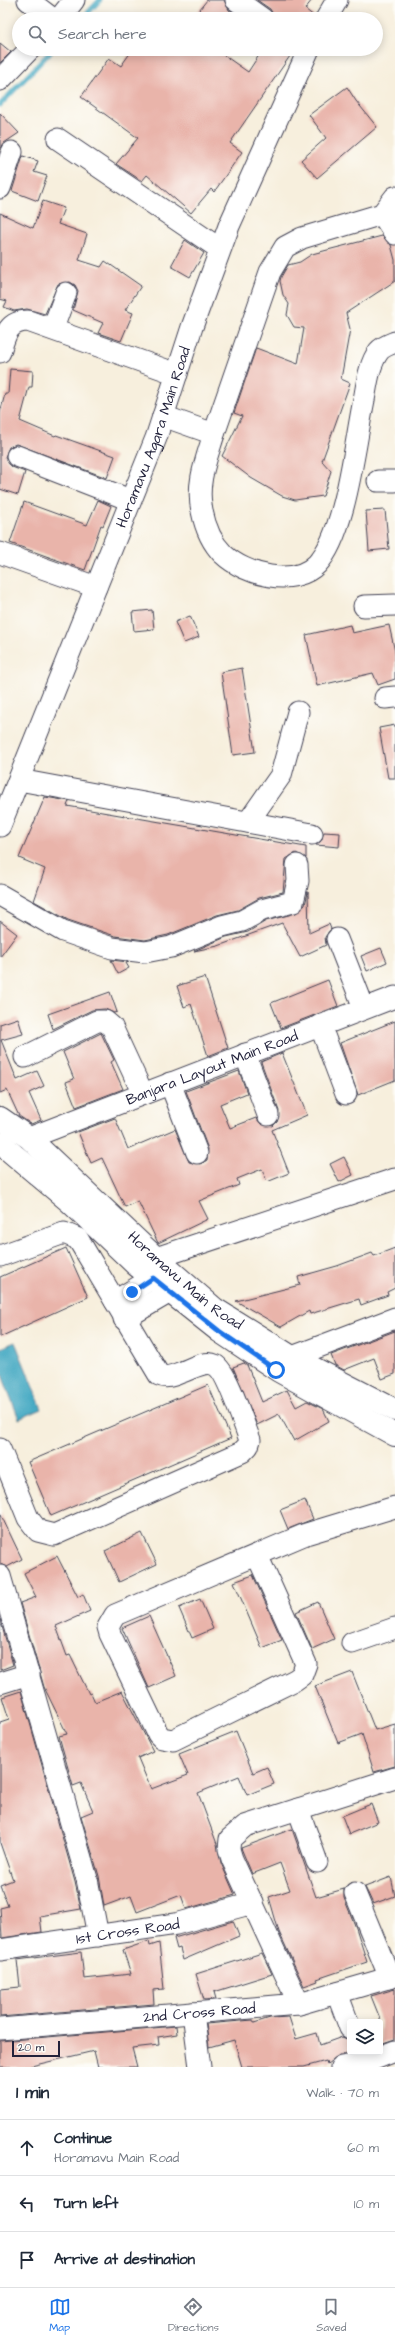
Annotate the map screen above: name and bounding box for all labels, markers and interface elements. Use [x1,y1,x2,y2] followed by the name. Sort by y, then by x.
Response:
[12,12,383,56] search box
[26,23,48,45] icon: search
[58,24,147,45] text: Search here
[110,344,196,531] street label: Horamavu Agara Main Road
[123,1025,301,1110] street label: Banjara Layout Main Road
[123,1226,247,1335] street label: Horamavu Main Road
[123,1283,141,1301] route end
[267,1361,285,1379] route start
[74,1913,181,1949] street label: 1st Cross Road
[142,1997,257,2027] street label: 2nd Cross Road
[347,2019,383,2055] map controls
[347,2019,383,2055] button: layers
[12,2039,60,2058] scale bar
[18,2040,44,2055] text: 20 m
[16,2081,49,2105] text: 1 min
[306,2084,379,2102] text: Walk · 70 m
[54,2128,112,2149] text: Continue
[16,2137,38,2159] icon: ahead
[347,2139,379,2157] text: 60 m
[54,2149,179,2167] text: Horamavu Main Road
[16,2193,38,2215] icon: left
[54,2193,118,2214] text: Turn left
[354,2195,379,2213] text: 10 m
[16,2249,38,2271] icon: arrive
[54,2249,195,2270] text: Arrive at destination
[49,2296,71,2335] tab: Map
[168,2296,219,2335] tab: Directions
[316,2296,346,2335] tab: Saved

